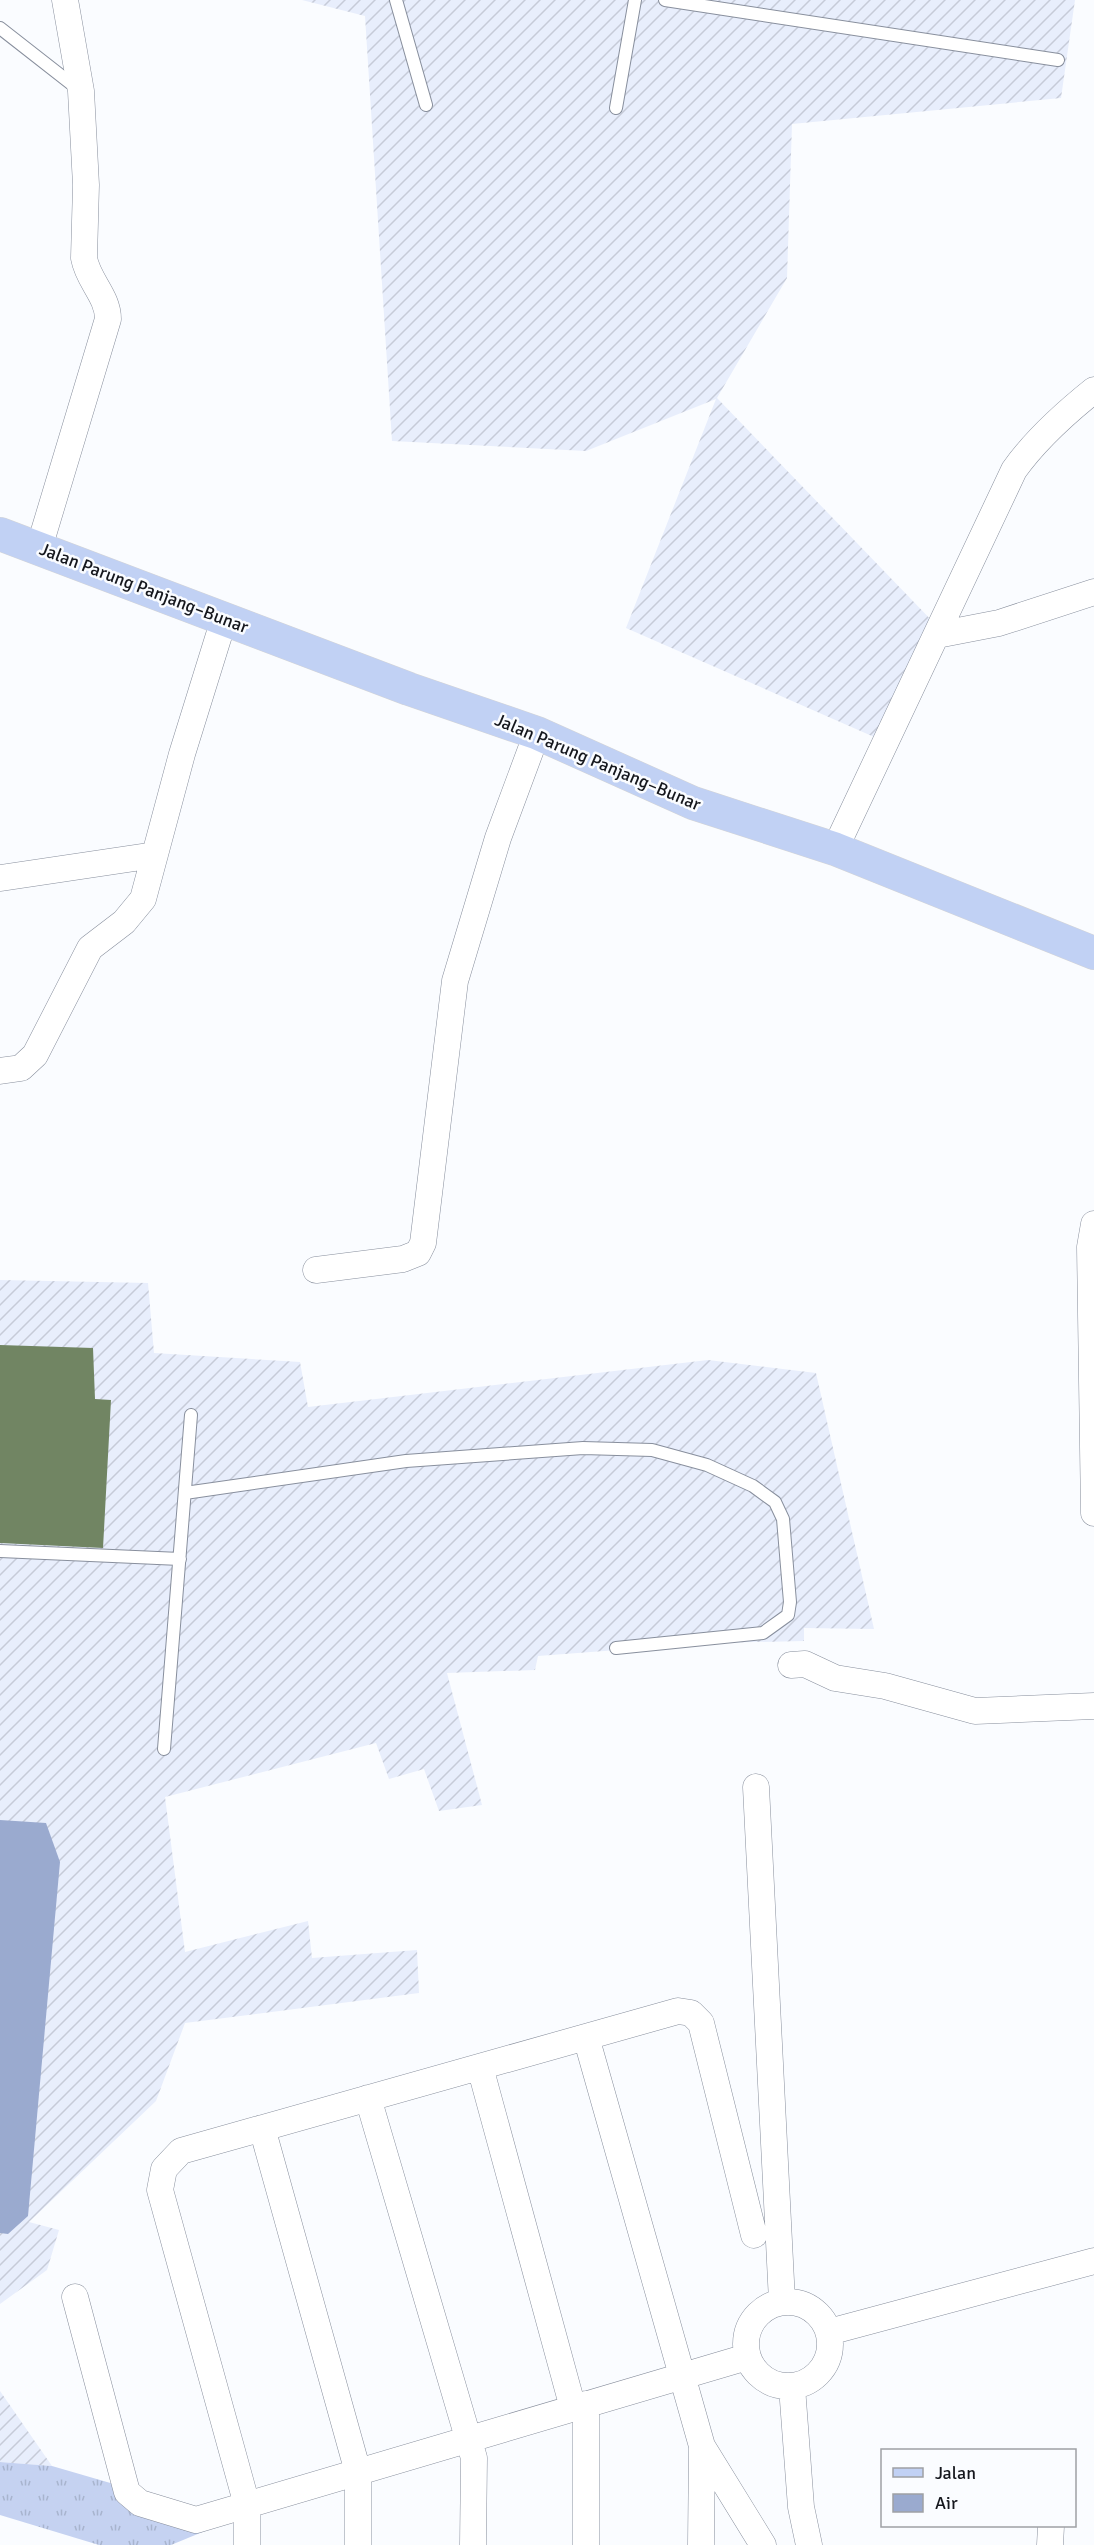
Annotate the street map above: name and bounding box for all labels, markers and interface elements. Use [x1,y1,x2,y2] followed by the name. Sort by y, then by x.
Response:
[37,538,252,638] street label: Jalan Parung Panjang–Bunar
[492,709,705,816] street label: Jalan Parung Panjang–Bunar
[881,2449,1076,2527] legend
[935,2462,976,2484] text: Jalan
[935,2492,958,2514] text: Air

